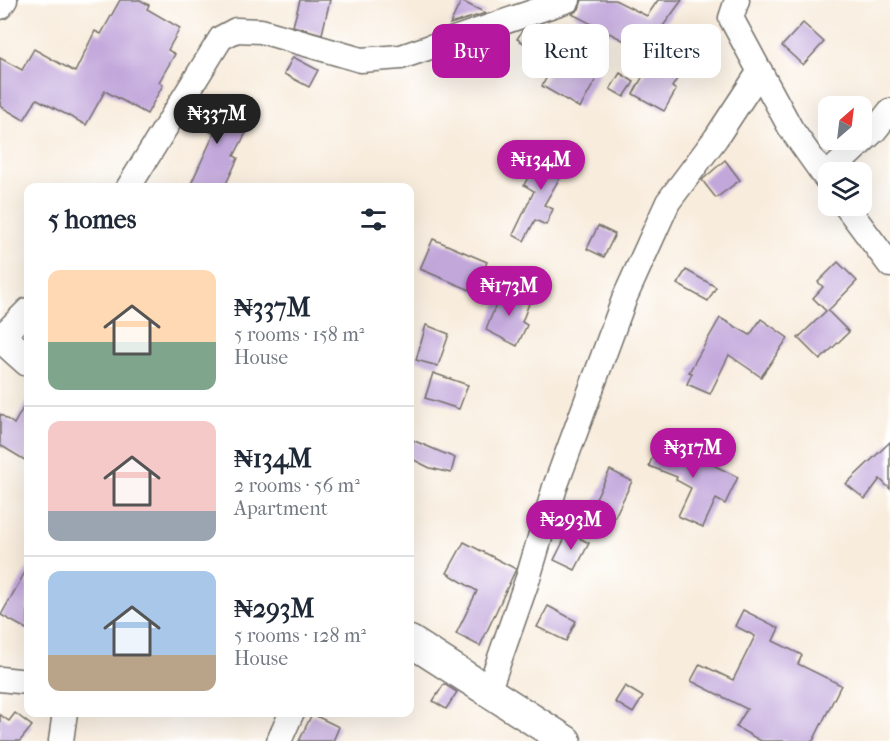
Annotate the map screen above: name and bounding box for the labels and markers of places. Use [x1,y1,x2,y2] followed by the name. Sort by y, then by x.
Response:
[175,94,259,145] pin: ₦337M
[499,140,583,191] pin: ₦134M
[467,266,551,317] pin: ₦173M
[651,428,735,479] pin: ₦317M
[529,500,613,551] pin: ₦293M

